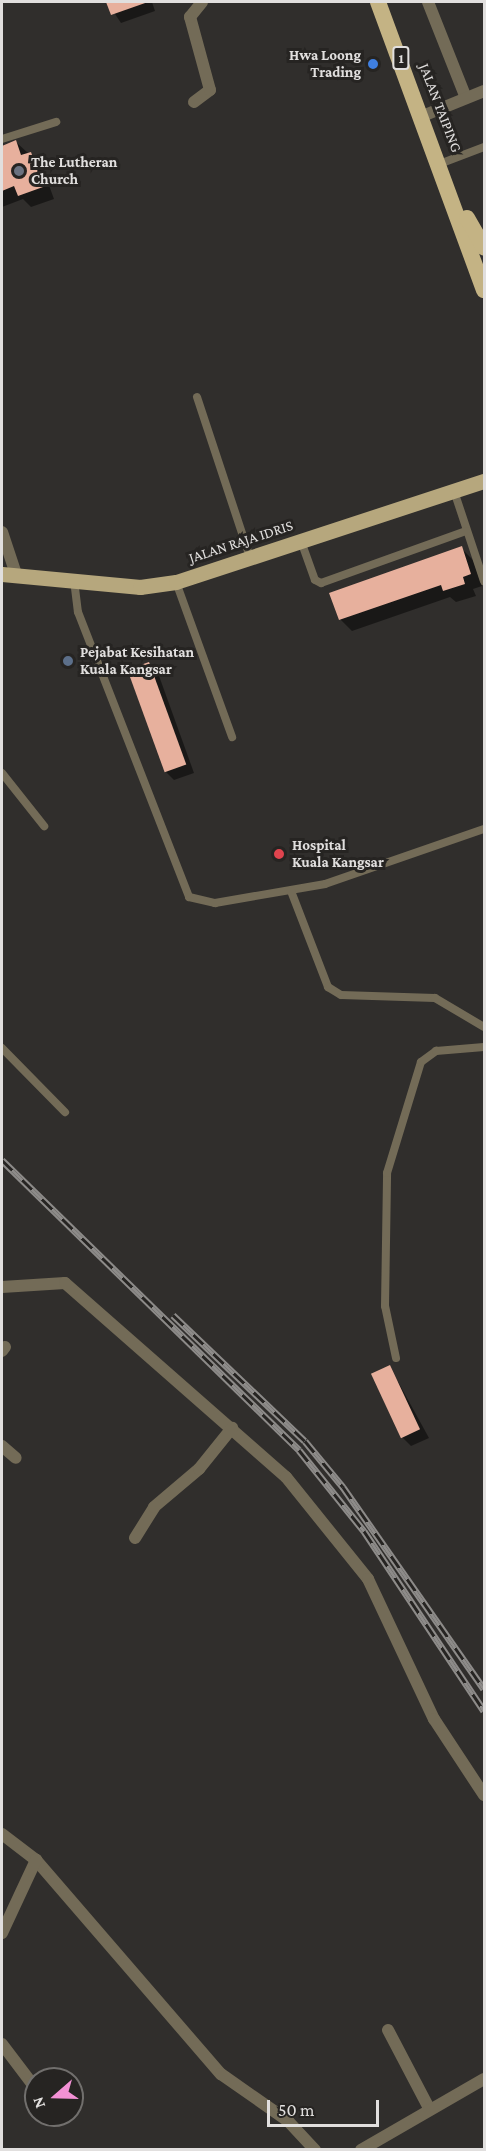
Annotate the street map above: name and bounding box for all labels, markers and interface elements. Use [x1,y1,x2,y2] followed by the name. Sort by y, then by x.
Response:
[289,46,361,81] place label: Hwa Loong Trading
[392,47,410,69] road number: 1
[366,57,380,71] marker: Hwa Loong Trading
[415,61,465,155] street label: JALAN TAIPING
[31,153,117,188] place label: The Lutheran Church
[12,164,26,178] marker: The Lutheran Church
[187,517,295,567] street label: JALAN RAJA IDRIS
[80,643,194,678] place label: Pejabat Kesihatan Kuala Kangsar
[61,654,75,668] marker: Pejabat Kesihatan Kuala Kangsar
[292,836,384,871] place label: Hospital Kuala Kangsar
[270,845,288,863] marker: Hospital Kuala Kangsar
[24,2067,84,2127] north arrow
[270,2088,382,2126] scale bar
[29,2095,48,2111] text: N
[278,2100,315,2120] text: 50 m

